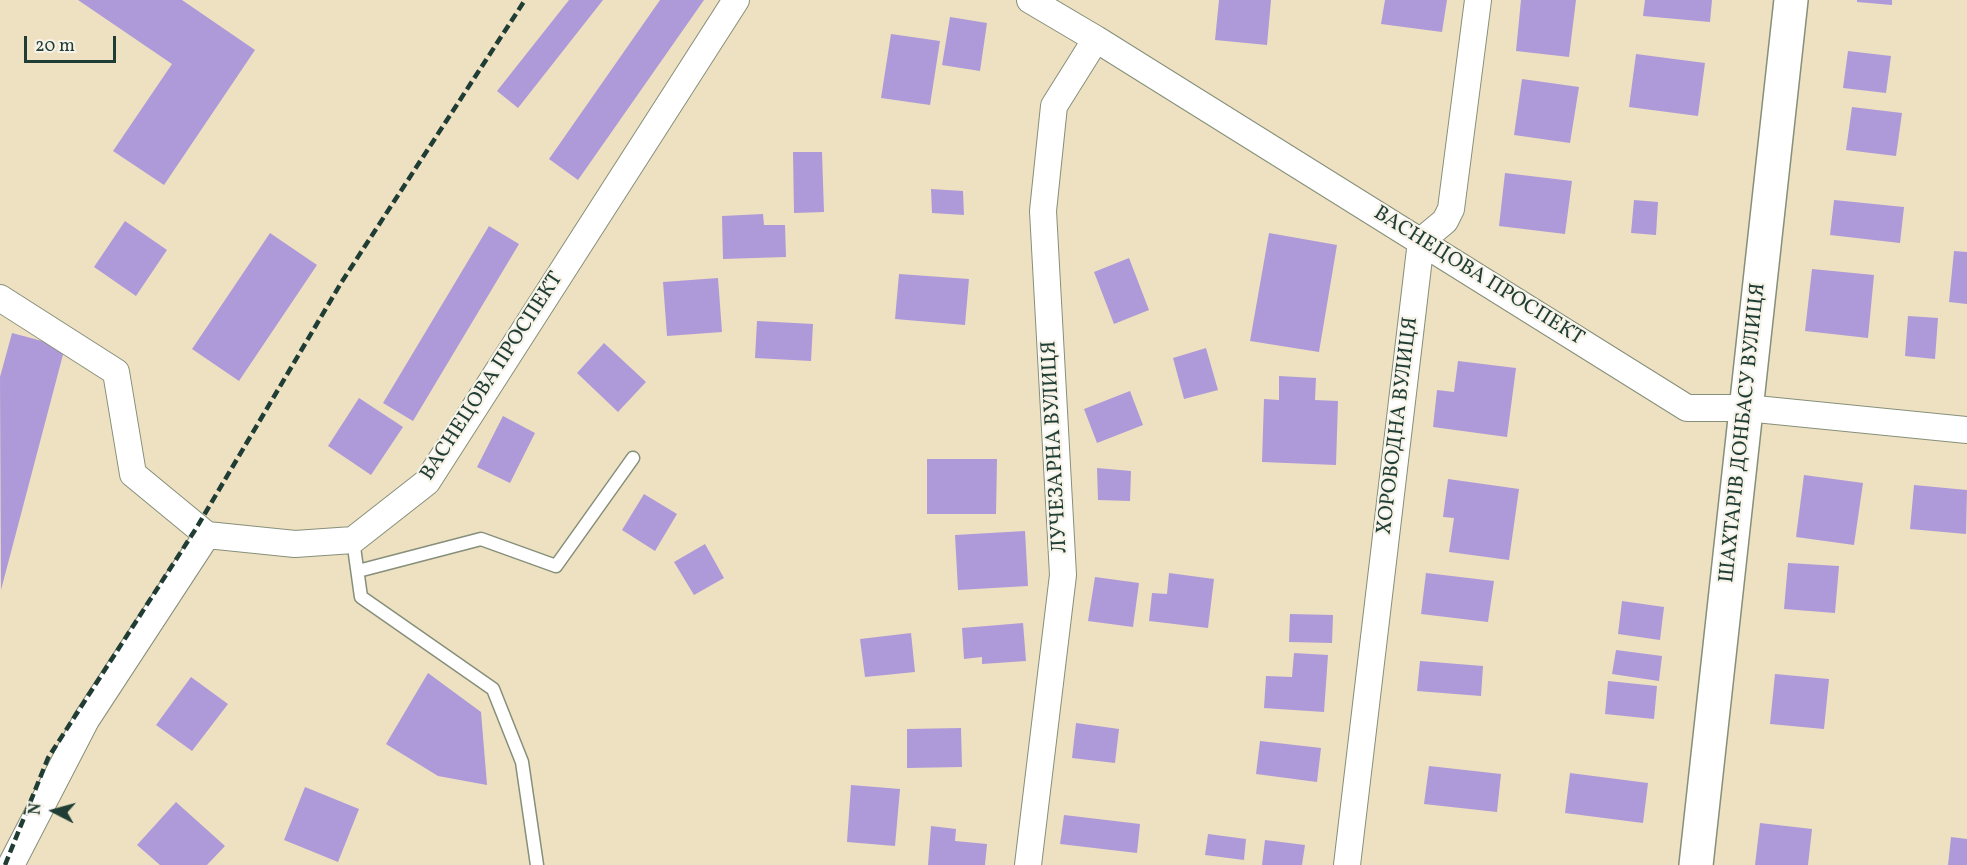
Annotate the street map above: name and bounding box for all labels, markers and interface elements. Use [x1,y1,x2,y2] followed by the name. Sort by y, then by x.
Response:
[27,24,118,62] scale bar
[35,34,75,59] text: 20 m
[1368,202,1588,352] street label: ВАСНЕЦОВА ПРОСПЕКТ
[416,268,570,486] street label: ВАСНЕЦОВА ПРОСПЕКТ
[1716,282,1772,584] street label: ШАХТАРІВ ДОНБАСУ ВУЛИЦЯ
[1373,316,1425,536] street label: ХОРОВОДНА ВУЛИЦЯ
[1038,340,1074,554] street label: ЛУЧЕЗАРНА ВУЛИЦЯ
[24,781,84,841] north arrow
[25,802,48,816] text: N

